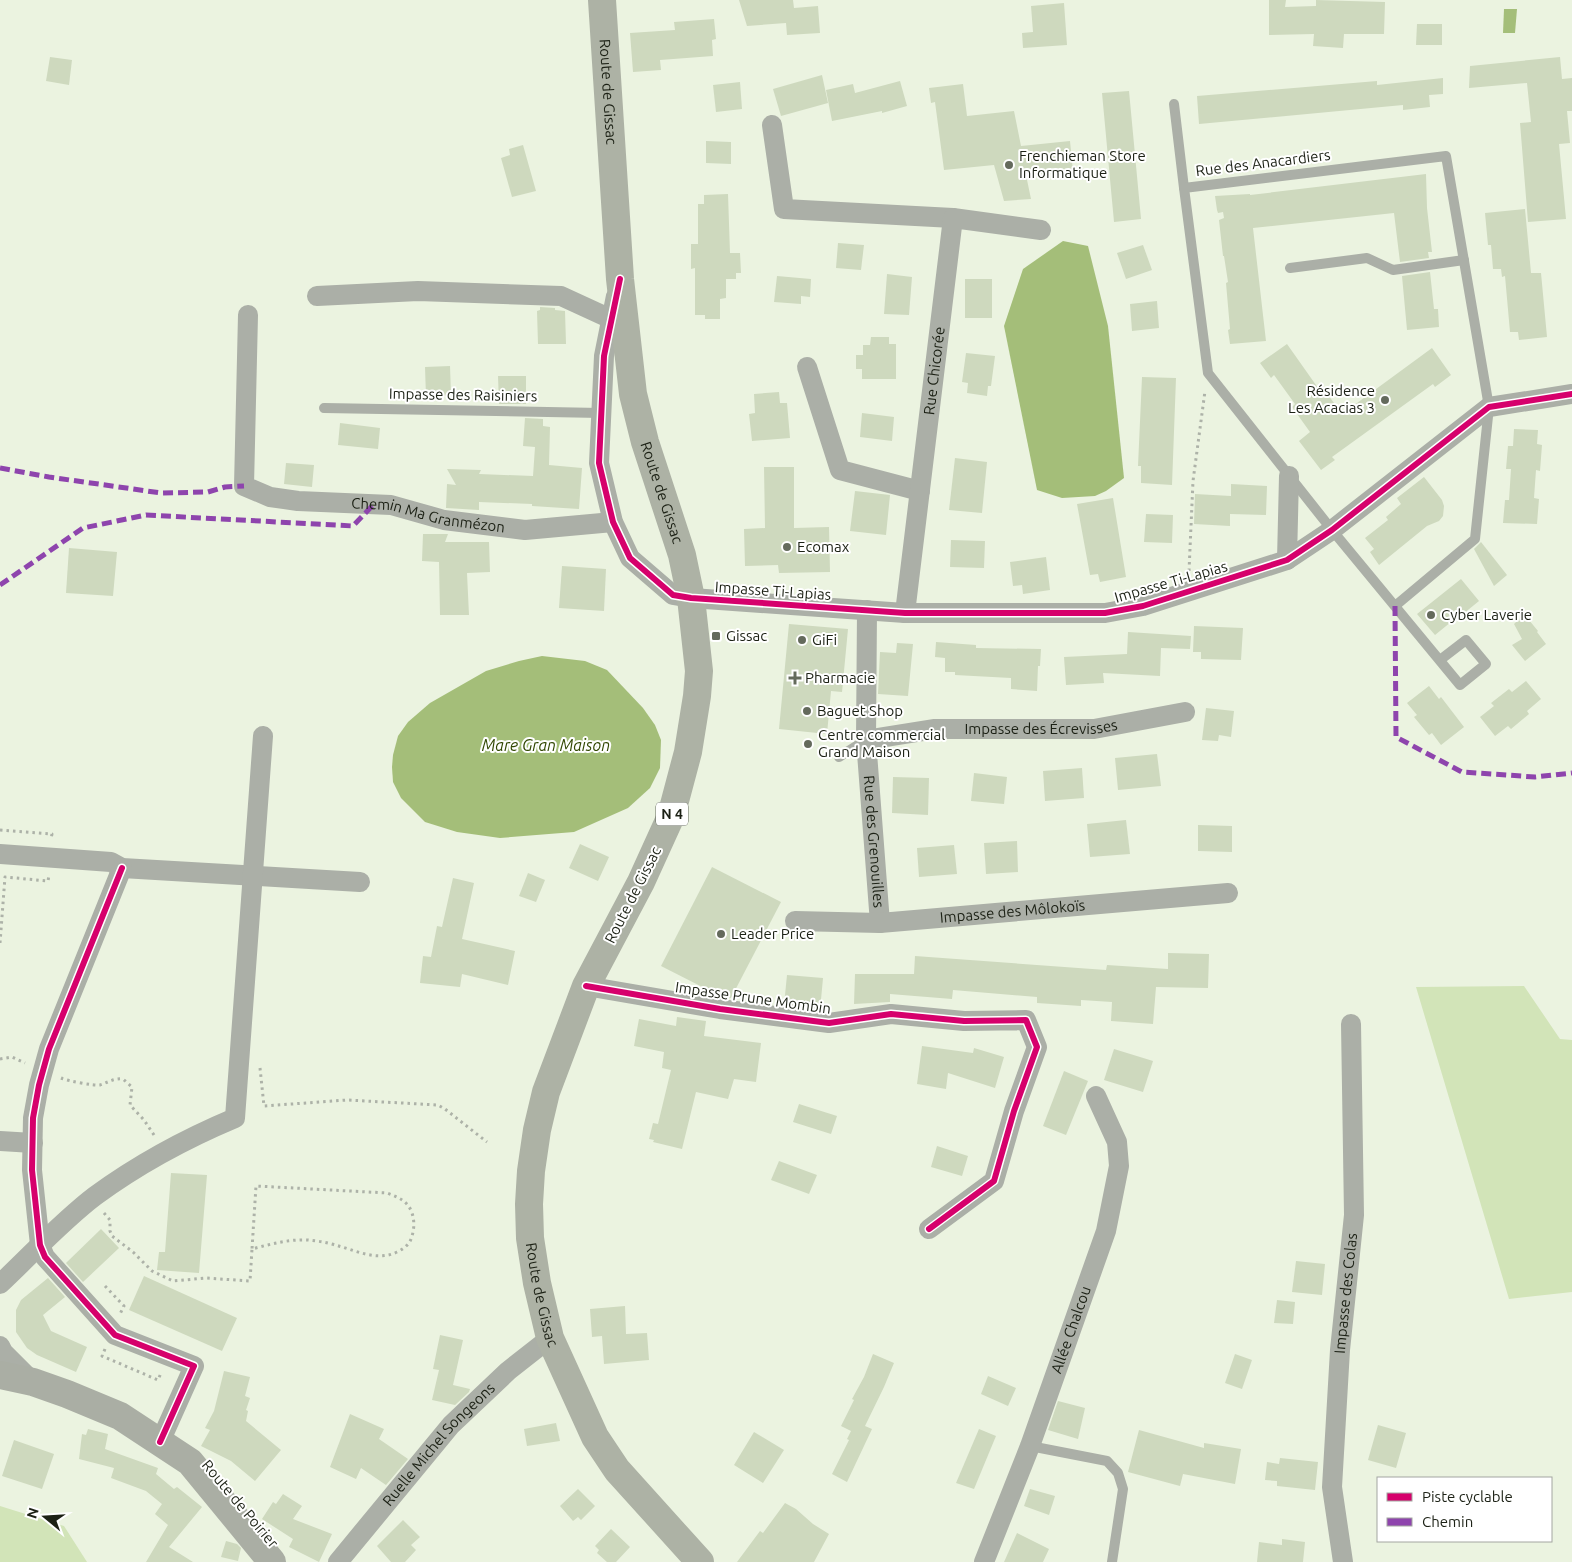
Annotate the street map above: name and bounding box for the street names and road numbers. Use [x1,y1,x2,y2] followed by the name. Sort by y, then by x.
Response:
[597,38,620,145] street label: Route de Gissac
[1194,146,1331,179] street label: Rue des Anacardiers
[920,325,948,416] street label: Rue Chicorée
[389,385,537,404] street label: Impasse des Raisiniers
[637,439,687,546] street label: Route de Gissac
[351,494,506,535] street label: Chemin Ma Granmézon
[1112,557,1229,606] street label: Impasse Ti-Lapias
[714,578,832,603] street label: Impasse Ti-Lapias
[965,716,1119,737] street label: Impasse des Écrevisses
[861,775,888,909] street label: Rue des Grenouilles
[656,802,688,826] road number: N 4
[601,844,664,946] street label: Route de Gissac
[939,896,1086,926] street label: Impasse des Môlokoïs
[674,978,832,1017] street label: Impasse Prune Mombin
[1331,1232,1360,1354] street label: Impasse des Colas
[523,1241,562,1349] street label: Route de Gissac
[1047,1284,1094,1376] street label: Allée Chalcou
[379,1379,498,1509] street label: Ruelle Michel Songeons
[199,1456,282,1551] street label: Route de Poirier

